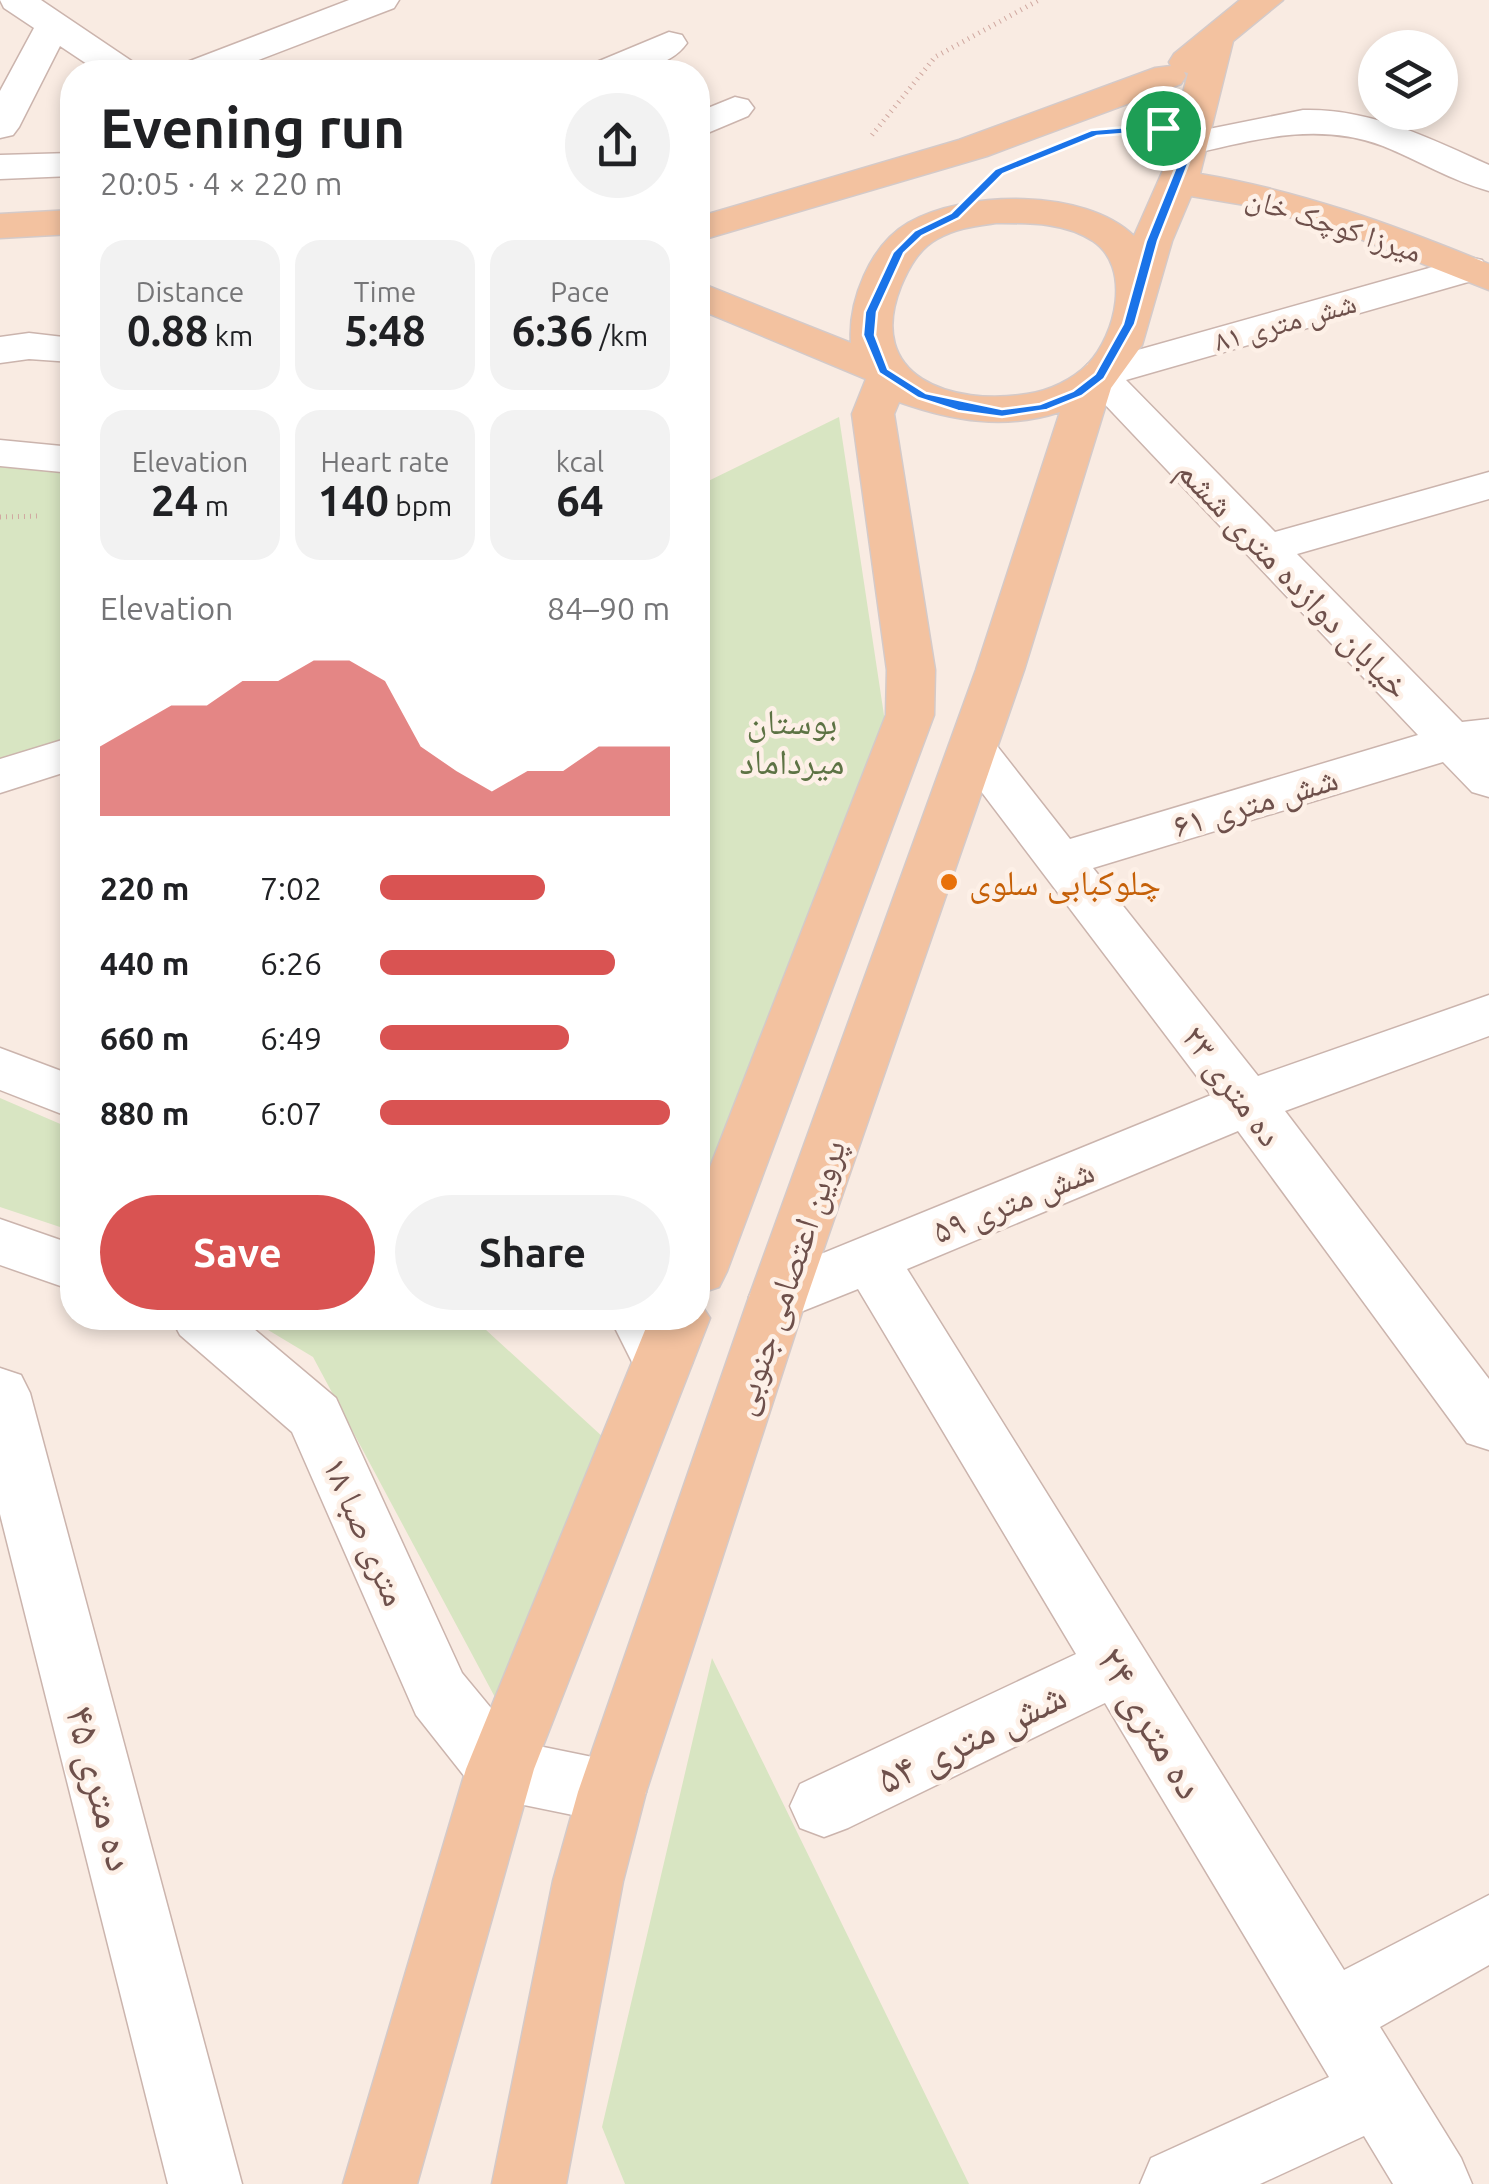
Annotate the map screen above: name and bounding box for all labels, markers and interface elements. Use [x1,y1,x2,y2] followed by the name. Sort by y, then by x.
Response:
[1358,30,1458,130] map controls
[1358,30,1458,130] button: layers
[1121,86,1206,171] pin
[565,93,670,198] button: share
[100,97,405,158] text: Evening run
[1136,101,1191,156] icon: arrive
[100,165,342,201] text: 20:05 · 4 × 220 m
[1242,180,1426,270] street label: میرزا کوچک خان
[136,276,244,307] text: Distance
[354,276,416,307] text: Time
[550,276,610,307] text: Pace
[1210,285,1360,359] street label: شش متری ۸۱
[127,307,208,354] text: 0.88
[344,307,426,354] text: 5:48
[512,307,593,354] text: 6:36
[208,320,253,351] text: km
[593,320,648,351] text: /km
[132,446,248,477] text: Elevation
[321,446,449,477] text: Heart rate
[556,446,604,477] text: kcal
[1167,450,1419,709] street label: خیابان دوازده متری ششم
[151,477,198,524] text: 24
[318,477,389,524] text: 140
[556,477,604,524] text: 64
[198,490,229,521] text: m
[389,490,452,521] text: bpm
[100,590,233,626] text: Elevation
[547,590,670,626] text: 84–90 m
[740,701,844,782] park label: بوستان میرداماد
[1168,757,1343,847] street label: شش متری ۶۱
[969,862,1161,904] place label: چلوکبابی سلوی
[100,870,189,906] text: 220 m
[260,870,322,906] text: 7:02
[938,871,960,893] marker: چلوکبابی سلوی
[100,945,189,981] text: 440 m
[260,945,322,981] text: 6:26
[1173,1017,1291,1154] street label: ده متری ۲۳
[100,1020,189,1056] text: 660 m
[260,1020,322,1056] text: 6:49
[100,1095,189,1131] text: 880 m
[260,1095,322,1131] text: 6:07
[721,1134,855,1421] street label: پروین اعتصامی جنوبی
[926,1150,1100,1252] street label: شش متری ۵۹
[100,1195,375,1310] button: Save
[395,1195,670,1310] button: Share
[314,1451,416,1612] street label: متری صبا ۱۸
[1086,1638,1216,1808] street label: ده متری ۲۴
[869,1670,1075,1805] street label: شش متری ۵۴
[55,1700,147,1876] street label: ده متری ۴۵

